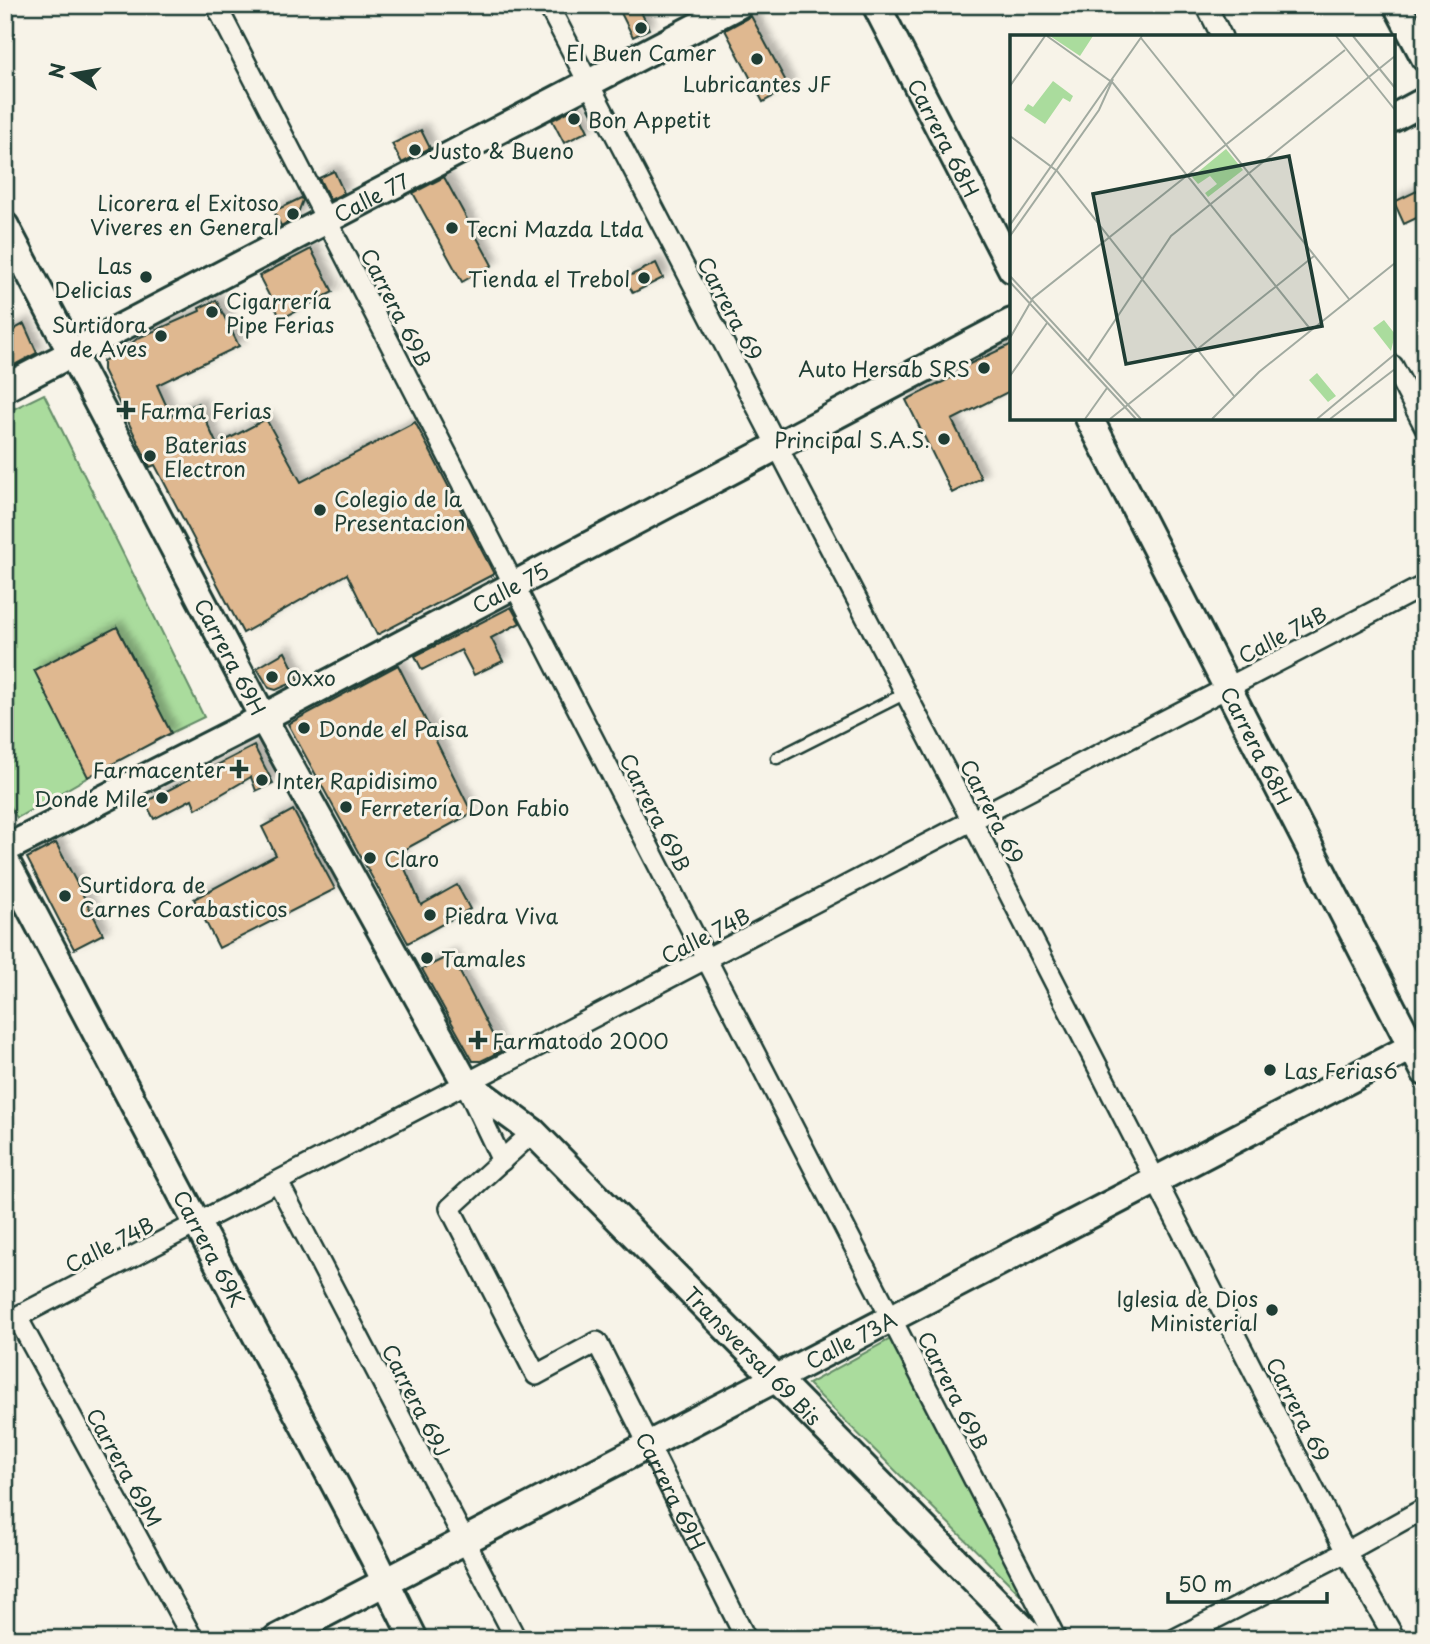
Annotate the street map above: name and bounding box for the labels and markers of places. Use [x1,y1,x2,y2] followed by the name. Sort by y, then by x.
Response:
[633,20,649,36] marker: El Buen Camer
[566,36,716,68] place label: El Buen Camer
[749,51,765,67] marker: Lubricantes JF
[683,67,831,99] place label: Lubricantes JF
[588,103,711,135] place label: Bon Appetit
[566,111,582,127] marker: Bon Appetit
[429,134,574,166] place label: Justo & Bueno
[407,142,423,158] marker: Justo & Bueno
[90,186,279,242] place label: Licorera el Exitoso Viveres en General
[285,206,301,222] marker: Licorera el Exitoso Viveres en General
[466,212,644,244] place label: Tecni Mazda Ltda
[444,220,460,236] marker: Tecni Mazda Ltda
[54,249,132,305] place label: Las Delicias
[468,262,630,294] place label: Tienda el Trebol
[138,269,154,285] marker: Las Delicias
[636,270,652,286] marker: Tienda el Trebol
[226,284,334,340] place label: Cigarrería Pipe Ferias
[204,304,220,320] marker: Cigarrería Pipe Ferias
[52,308,147,364] place label: Surtidora de Aves
[153,328,169,344] marker: Surtidora de Aves
[798,352,970,384] place label: Auto Hersab SRS
[976,360,992,376] marker: Auto Hersab SRS
[140,394,272,426] place label: Farma Ferias
[118,402,134,418] marker: Farma Ferias
[774,423,930,455] place label: Principal S.A.S.
[164,428,247,484] place label: Baterias Electron
[936,431,952,447] marker: Principal S.A.S.
[142,448,158,464] marker: Baterias Electron
[334,482,465,538] place label: Colegio de la Presentacion
[312,502,328,518] marker: Colegio de la Presentacion
[286,661,336,693] place label: Oxxo
[264,669,280,685] marker: Oxxo
[318,712,469,744] place label: Donde el Paisa
[296,720,312,736] marker: Donde el Paisa
[92,753,225,785] place label: Farmacenter
[231,761,247,777] marker: Farmacenter
[276,764,438,796] place label: Inter Rapidisimo
[254,772,270,788] marker: Inter Rapidisimo
[34,782,148,814] place label: Donde Mile
[154,790,170,806] marker: Donde Mile
[360,791,570,823] place label: Ferretería Don Fabio
[338,799,354,815] marker: Ferretería Don Fabio
[384,842,439,874] place label: Claro
[362,850,378,866] marker: Claro
[79,868,287,924] place label: Surtidora de Carnes Corabasticos
[57,888,73,904] marker: Surtidora de Carnes Corabasticos
[444,899,558,931] place label: Piedra Viva
[422,907,438,923] marker: Piedra Viva
[441,942,526,974] place label: Tamales
[419,950,435,966] marker: Tamales
[492,1024,669,1056] place label: Farmatodo 2000
[470,1032,486,1048] marker: Farmatodo 2000
[1284,1054,1398,1086] place label: Las Ferias6
[1262,1062,1278,1078] marker: Las Ferias6
[1116,1282,1258,1338] place label: Iglesia de Dios Ministerial
[1264,1302,1280,1318] marker: Iglesia de Dios Ministerial

